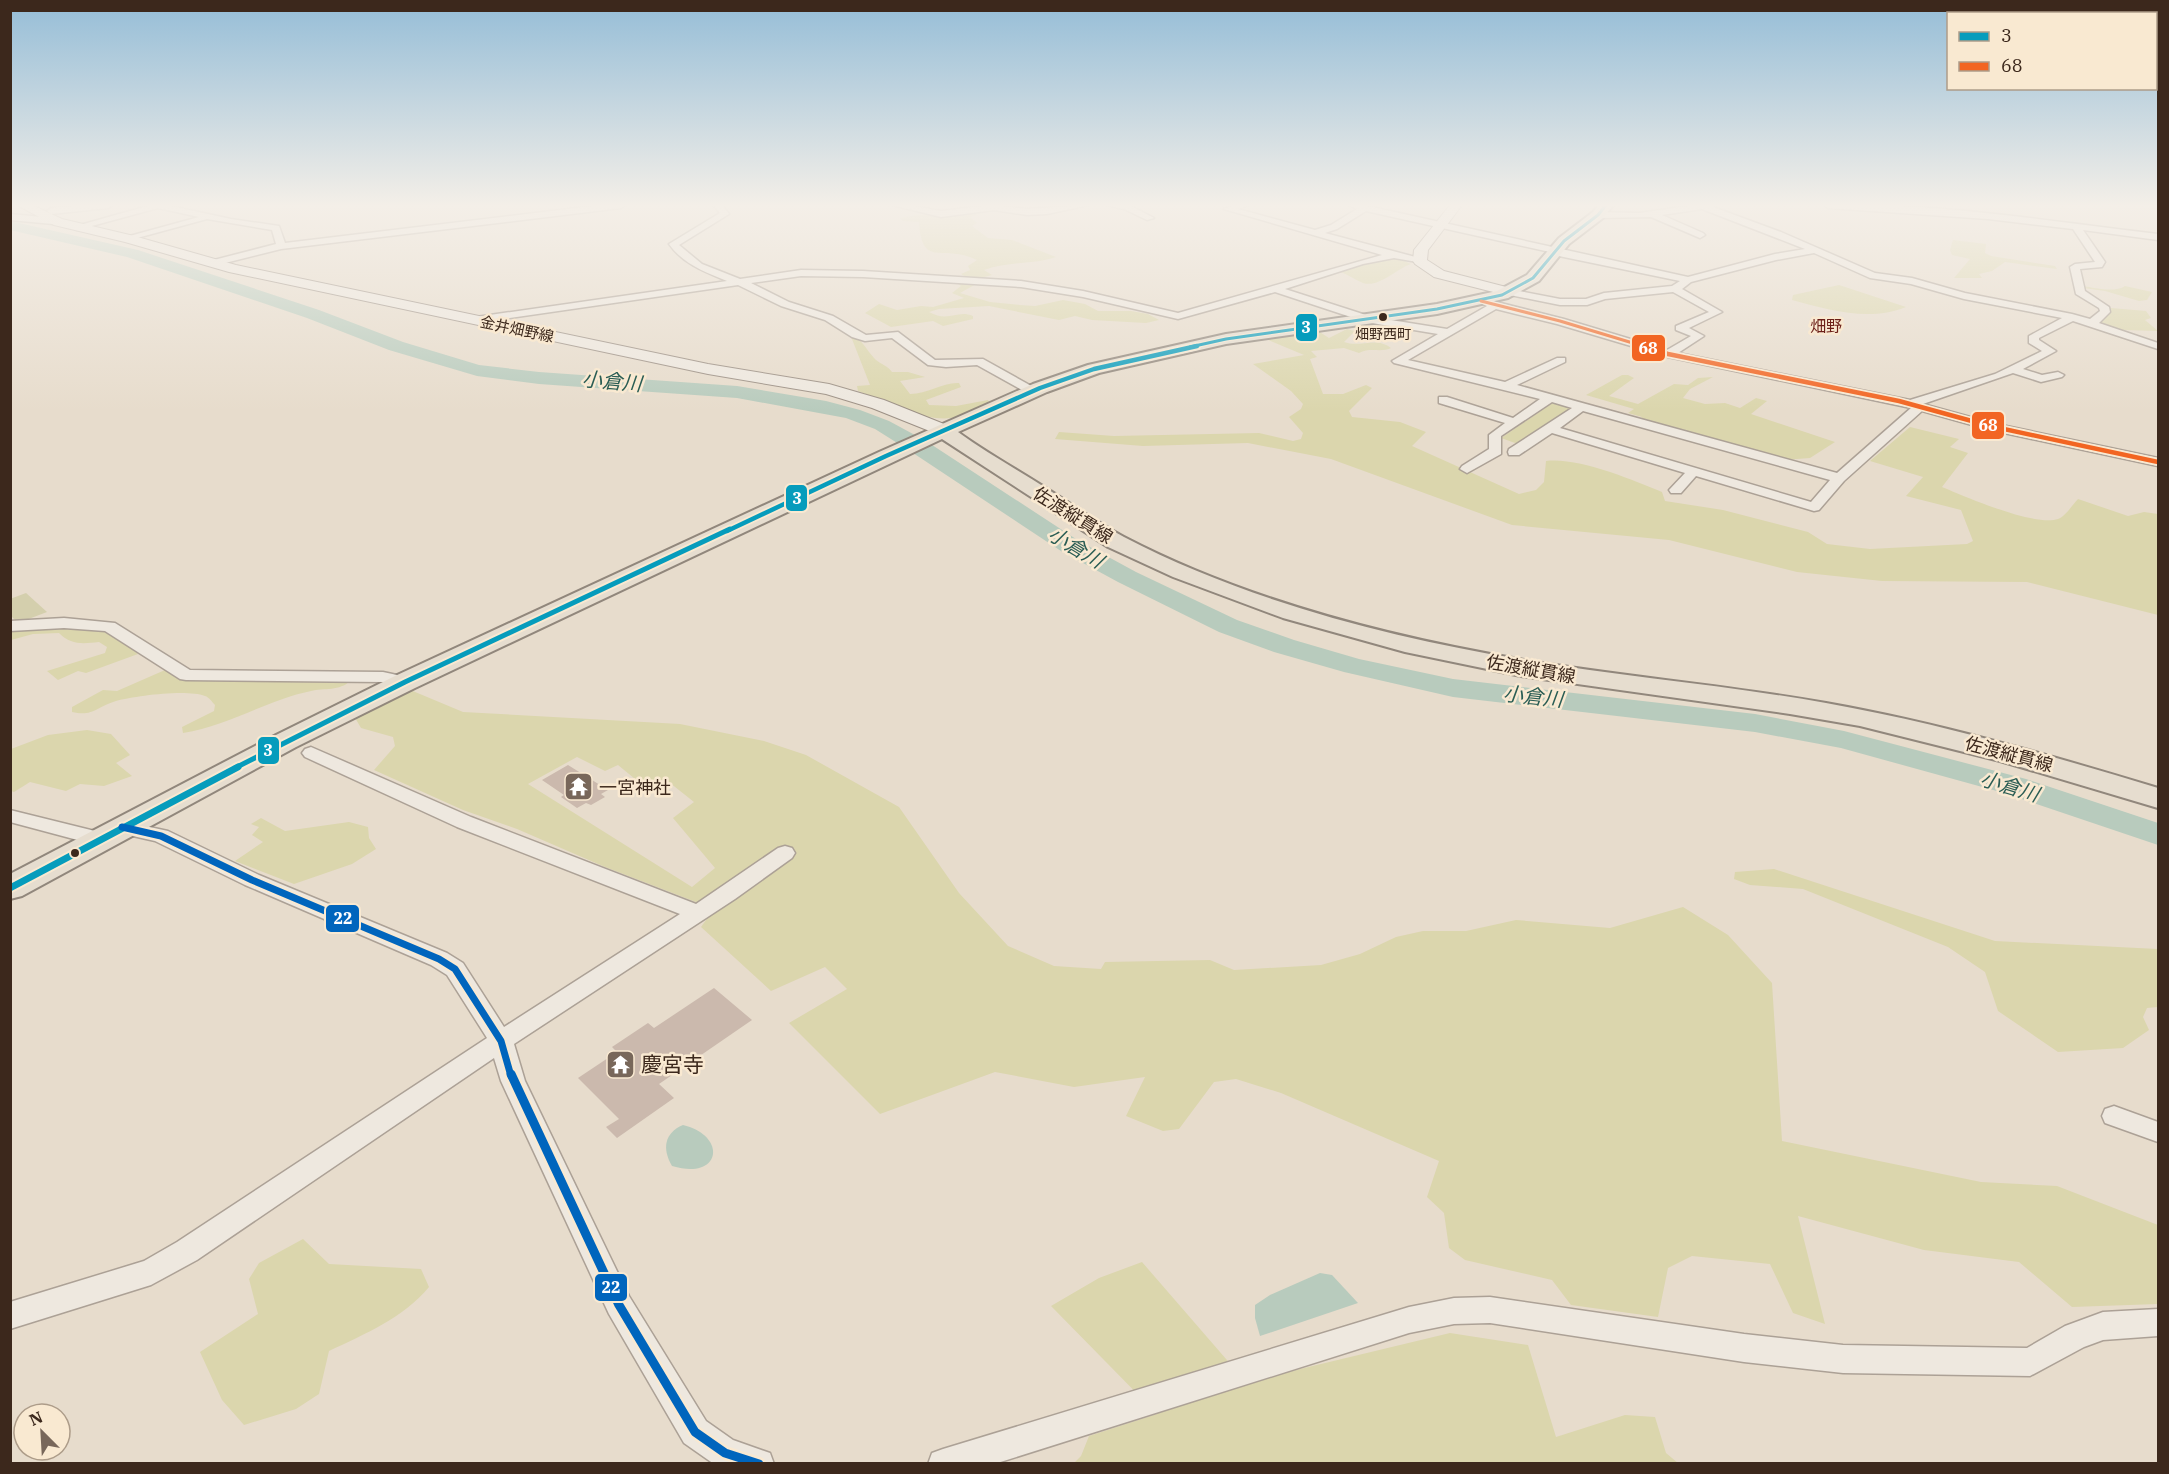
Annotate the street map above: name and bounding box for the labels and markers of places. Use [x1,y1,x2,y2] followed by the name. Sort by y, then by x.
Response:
[1377,311,1389,323] marker: 畑野西町
[1355,325,1411,343] place label: 畑野西町
[562,771,594,803] temple icon: 一宮神社
[599,776,671,799] place label: 一宮神社
[69,847,81,859] unlabelled marker
[604,1048,636,1080] temple icon: 慶宮寺
[641,1050,704,1078] place label: 慶宮寺

